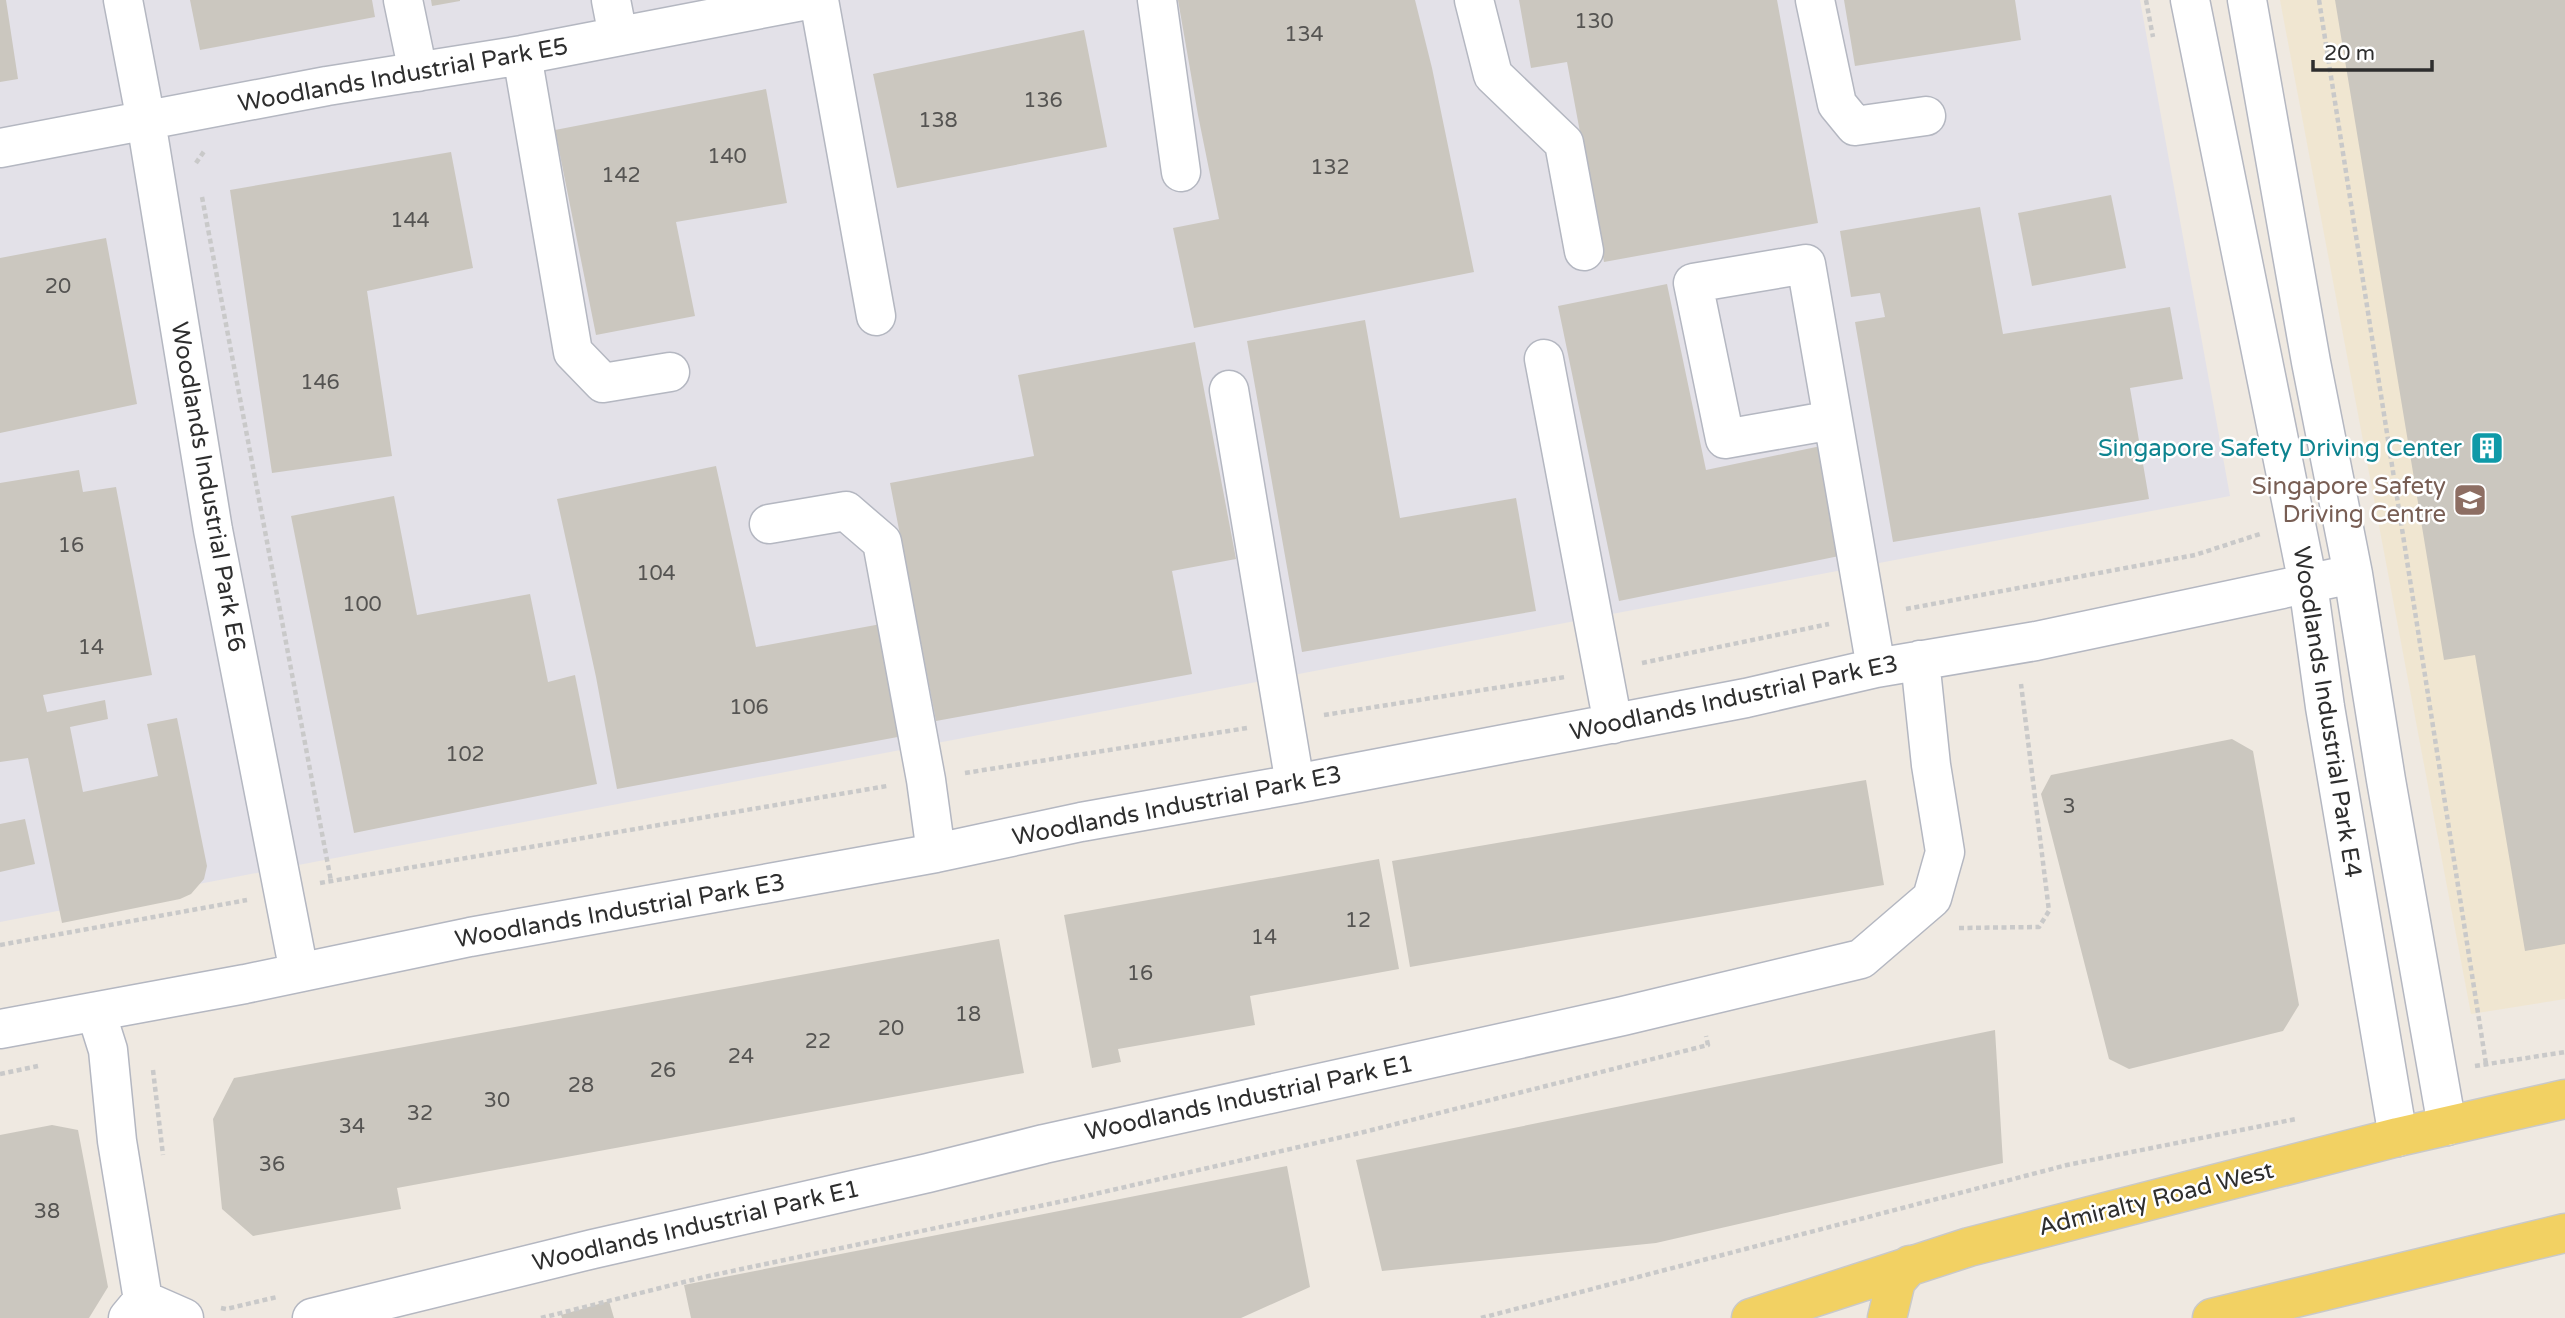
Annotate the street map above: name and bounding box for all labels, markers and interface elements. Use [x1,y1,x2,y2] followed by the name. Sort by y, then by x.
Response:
[1574,9,1614,34] house number: 130
[1284,22,1324,47] house number: 134
[2313,28,2432,72] scale bar
[236,32,570,118] street label: Woodlands Industrial Park E5
[2324,41,2375,66] text: 20 m
[1023,88,1063,113] house number: 136
[918,108,958,133] house number: 138
[707,144,747,169] house number: 140
[1310,155,1350,180] house number: 132
[601,163,641,188] house number: 142
[390,208,430,233] house number: 144
[45,274,71,299] house number: 20
[165,320,251,654] street label: Woodlands Industrial Park E6
[300,370,340,395] house number: 146
[2468,429,2506,467] building icon: Singapore Safety Driving Center
[2098,434,2463,463] place label: Singapore Safety Driving Center
[2252,472,2446,529] place label: Singapore Safety Driving Centre
[2451,481,2489,519] school or university icon: Singapore Safety Driving Centre
[58,533,84,558] house number: 16
[2286,544,2368,880] street label: Woodlands Industrial Park E4
[636,561,676,586] house number: 104
[342,592,382,617] house number: 100
[78,635,104,660] house number: 14
[1567,649,1901,747] street label: Woodlands Industrial Park E3
[729,695,769,720] house number: 106
[445,742,485,767] house number: 102
[1010,760,1344,852] street label: Woodlands Industrial Park E3
[2062,794,2076,819] house number: 3
[453,868,787,954] street label: Woodlands Industrial Park E3
[1345,908,1371,933] house number: 12
[1251,925,1277,950] house number: 14
[1127,961,1153,986] house number: 16
[955,1002,981,1027] house number: 18
[878,1016,904,1041] house number: 20
[805,1029,831,1054] house number: 22
[728,1044,754,1069] house number: 24
[1082,1049,1416,1147] street label: Woodlands Industrial Park E1
[650,1058,676,1083] house number: 26
[568,1073,594,1098] house number: 28
[484,1088,510,1113] house number: 30
[407,1101,433,1126] house number: 32
[339,1114,365,1139] house number: 34
[259,1152,285,1177] house number: 36
[2035,1156,2277,1242] street label: Admiralty Road West
[530,1174,862,1278] street label: Woodlands Industrial Park E1
[34,1199,60,1224] house number: 38

